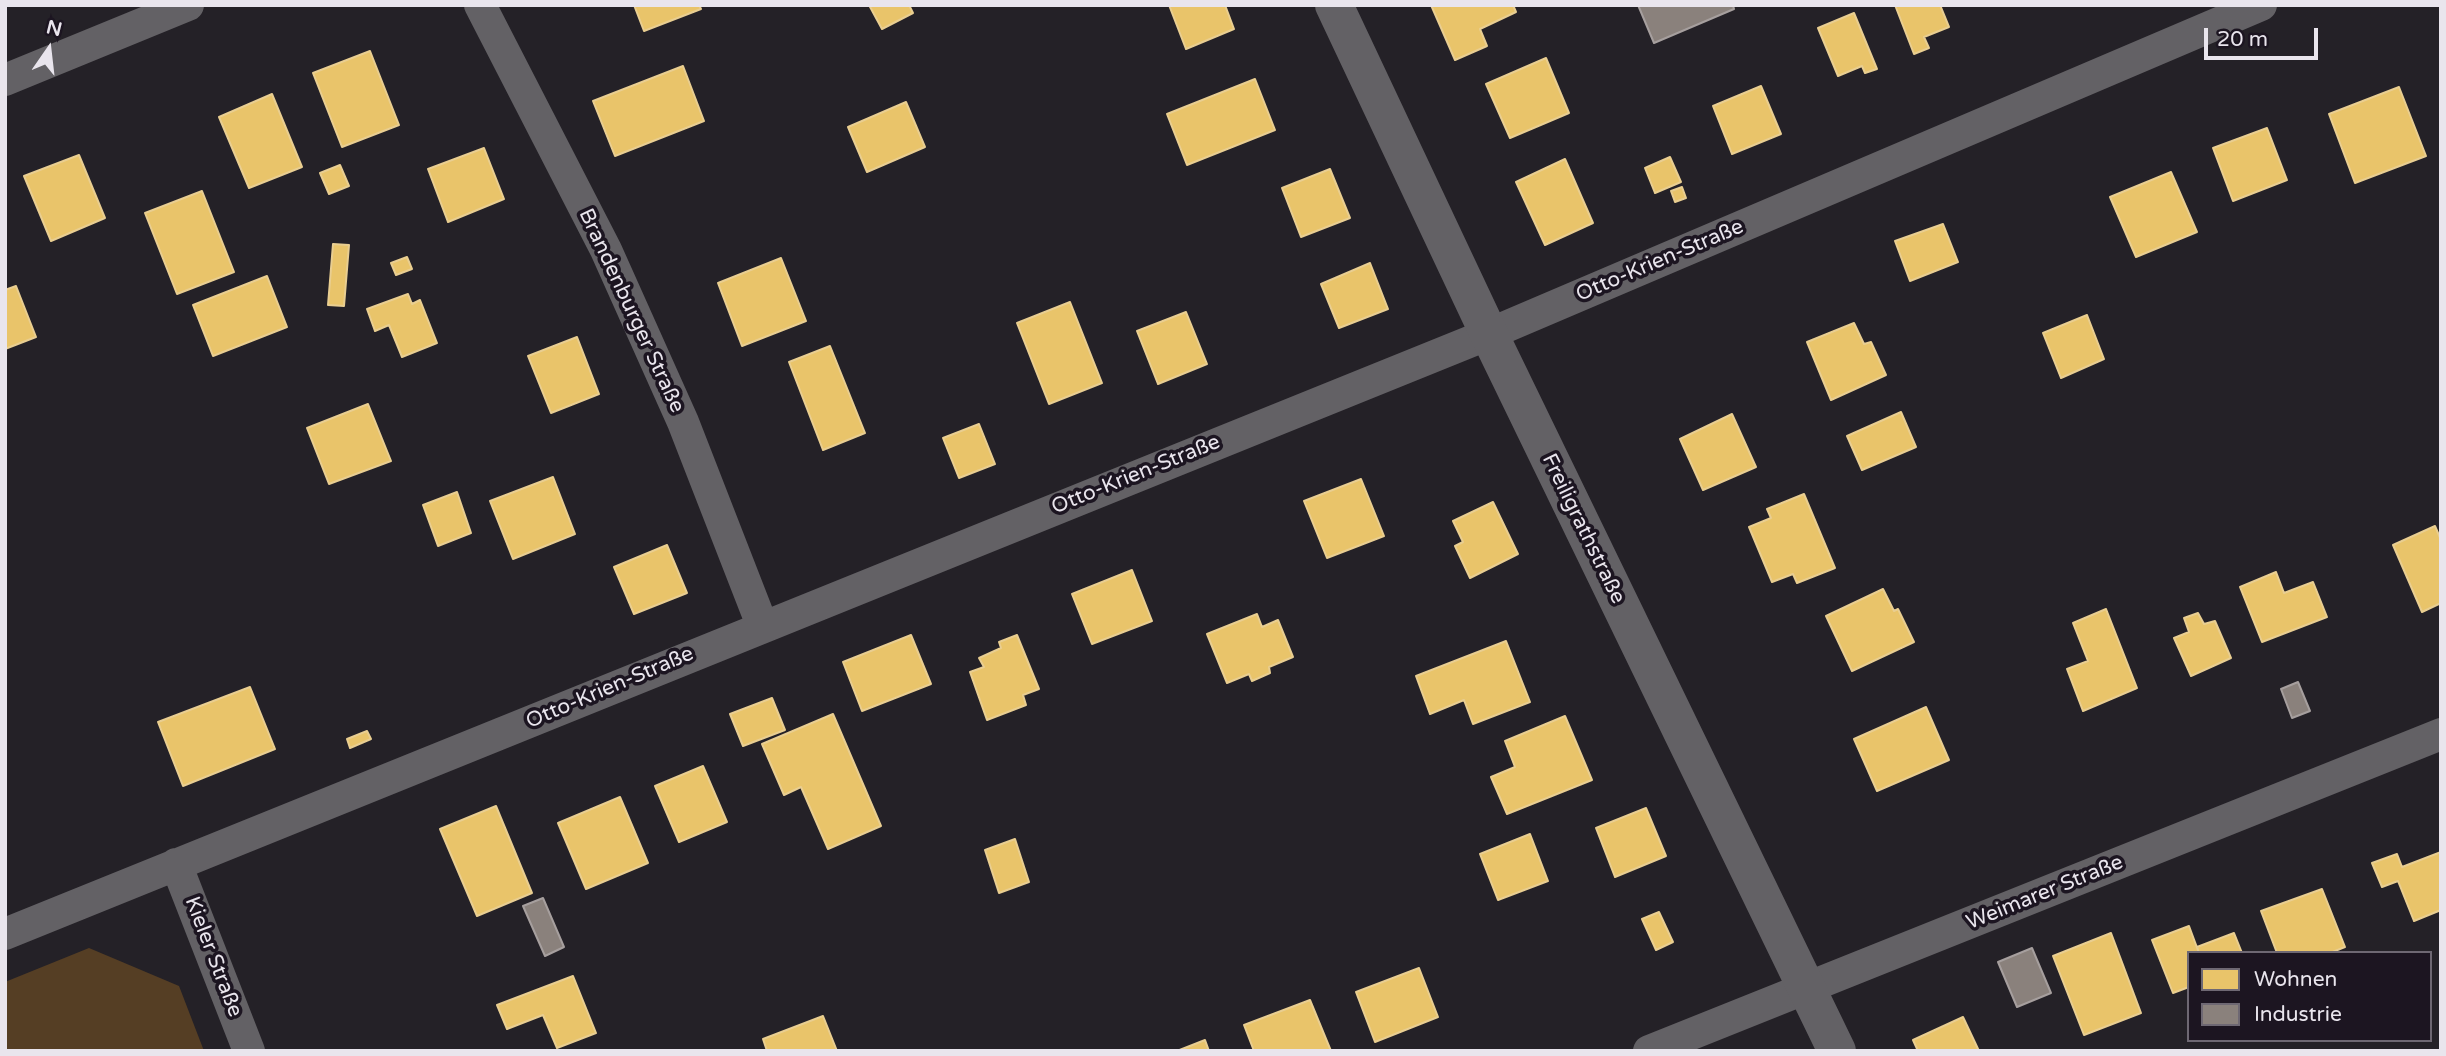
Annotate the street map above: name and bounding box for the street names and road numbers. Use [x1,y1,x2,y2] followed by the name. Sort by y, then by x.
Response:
[573,205,689,417] street label: Brandenburger Straße
[1572,214,1748,308] street label: Otto-Krien-Straße
[1048,430,1224,520] street label: Otto-Krien-Straße
[1536,450,1630,608] street label: Freiligrathstraße
[522,641,698,735] street label: Otto-Krien-Straße
[1963,850,2127,936] street label: Weimarer Straße
[179,893,247,1021] street label: Kieler Straße

